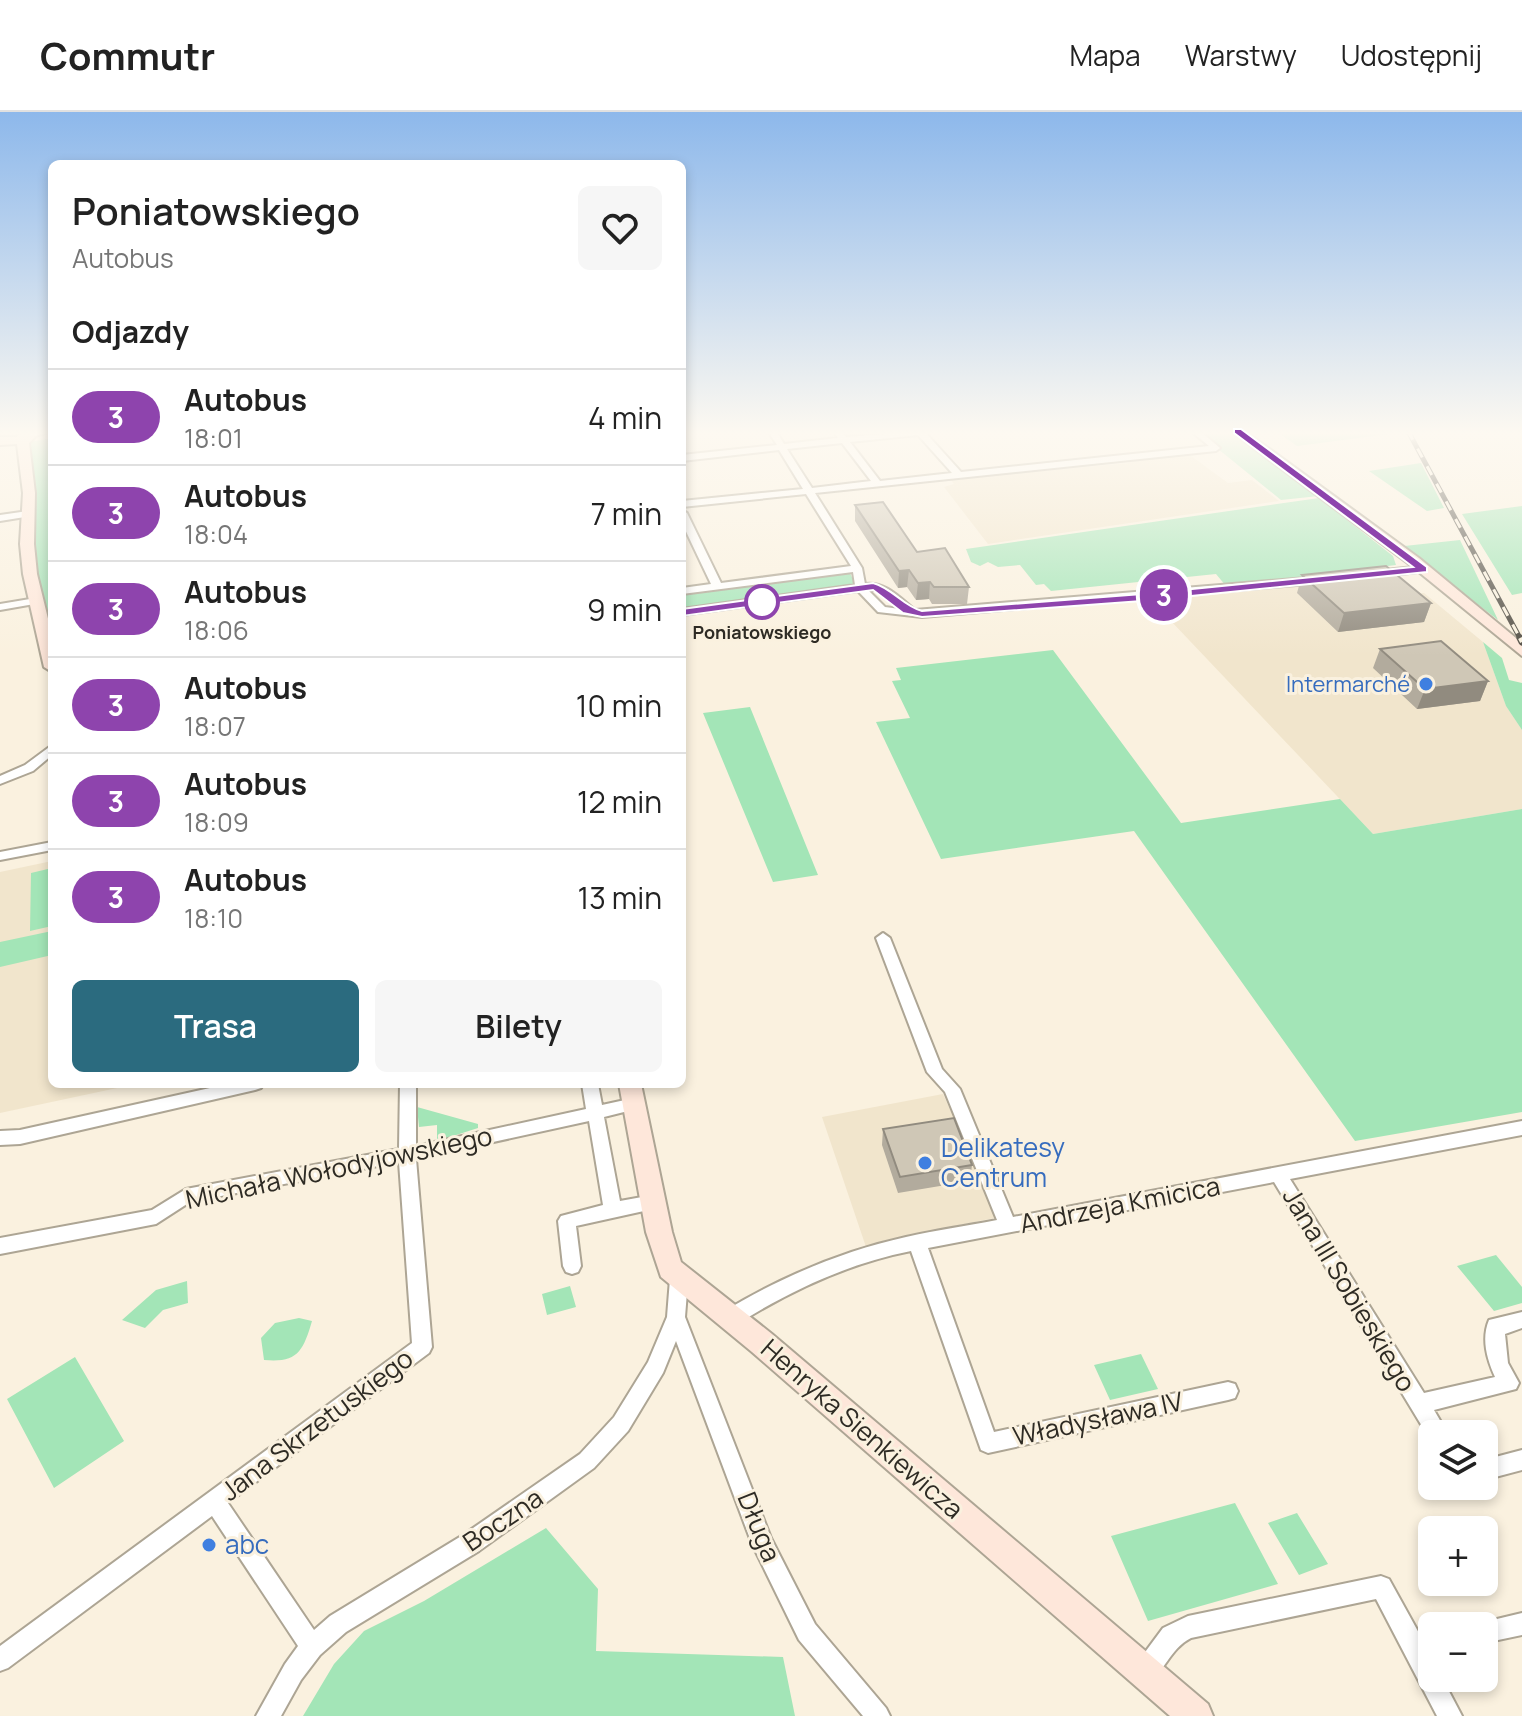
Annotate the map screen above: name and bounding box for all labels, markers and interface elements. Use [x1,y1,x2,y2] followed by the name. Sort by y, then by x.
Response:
[40,29,215,81] text: Commutr
[1069,36,1141,74] text: Mapa
[1185,36,1297,74] text: Warstwy
[1341,36,1482,74] text: Udostępnij
[72,184,360,236] text: Poniatowskiego
[578,186,662,270] button: heart
[72,240,174,276] text: Autobus
[72,311,189,352] text: Odjazdy
[184,379,307,420] text: Autobus
[588,397,662,438] text: 4 min
[108,398,124,436] text: 3
[184,420,243,456] text: 18:01
[184,475,307,516] text: Autobus
[591,493,662,534] text: 7 min
[108,494,124,532] text: 3
[184,516,248,552] text: 18:04
[1138,569,1190,621] line badge: 3
[184,571,307,612] text: Autobus
[1156,576,1172,614] text: 3
[745,585,779,619] marker: Poniatowskiego
[587,589,662,630] text: 9 min
[108,590,124,628] text: 3
[184,612,249,648] text: 18:06
[693,620,831,644] place label: Poniatowskiego
[184,667,307,708] text: Autobus
[1286,669,1410,699] place label: Intermarché
[1417,675,1435,693] marker: Intermarché
[576,685,662,726] text: 10 min
[108,686,124,724] text: 3
[184,708,246,744] text: 18:07
[184,763,307,804] text: Autobus
[577,781,662,822] text: 12 min
[108,782,124,820] text: 3
[184,804,249,840] text: 18:09
[184,859,307,900] text: Autobus
[577,877,662,918] text: 13 min
[108,878,124,916] text: 3
[184,900,243,936] text: 18:10
[72,980,359,1072] button: Trasa
[375,980,662,1072] button: Bilety
[182,1117,495,1217] street label: Michała Wołodyjowskiego
[941,1129,1065,1195] place label: Delikatesy Centrum
[916,1154,934,1172] marker: Delikatesy Centrum
[1017,1167,1223,1241] street label: Andrzeja Kmicica
[1275,1181,1425,1398] street label: Jana III Sobieskiego
[754,1330,972,1526] street label: Henryka Sienkiewicza
[213,1340,420,1508] street label: Jana Skrzetuskiego
[1009,1382,1186,1454] street label: Władysława IV
[1418,1420,1498,1692] map controls
[1418,1420,1498,1500] button: layers
[455,1479,550,1559] street label: Boczna
[730,1486,790,1567] street label: Długa
[1418,1516,1498,1596] button: +
[225,1526,269,1562] place label: abc
[200,1536,218,1554] marker: abc
[1418,1612,1498,1692] button: −

